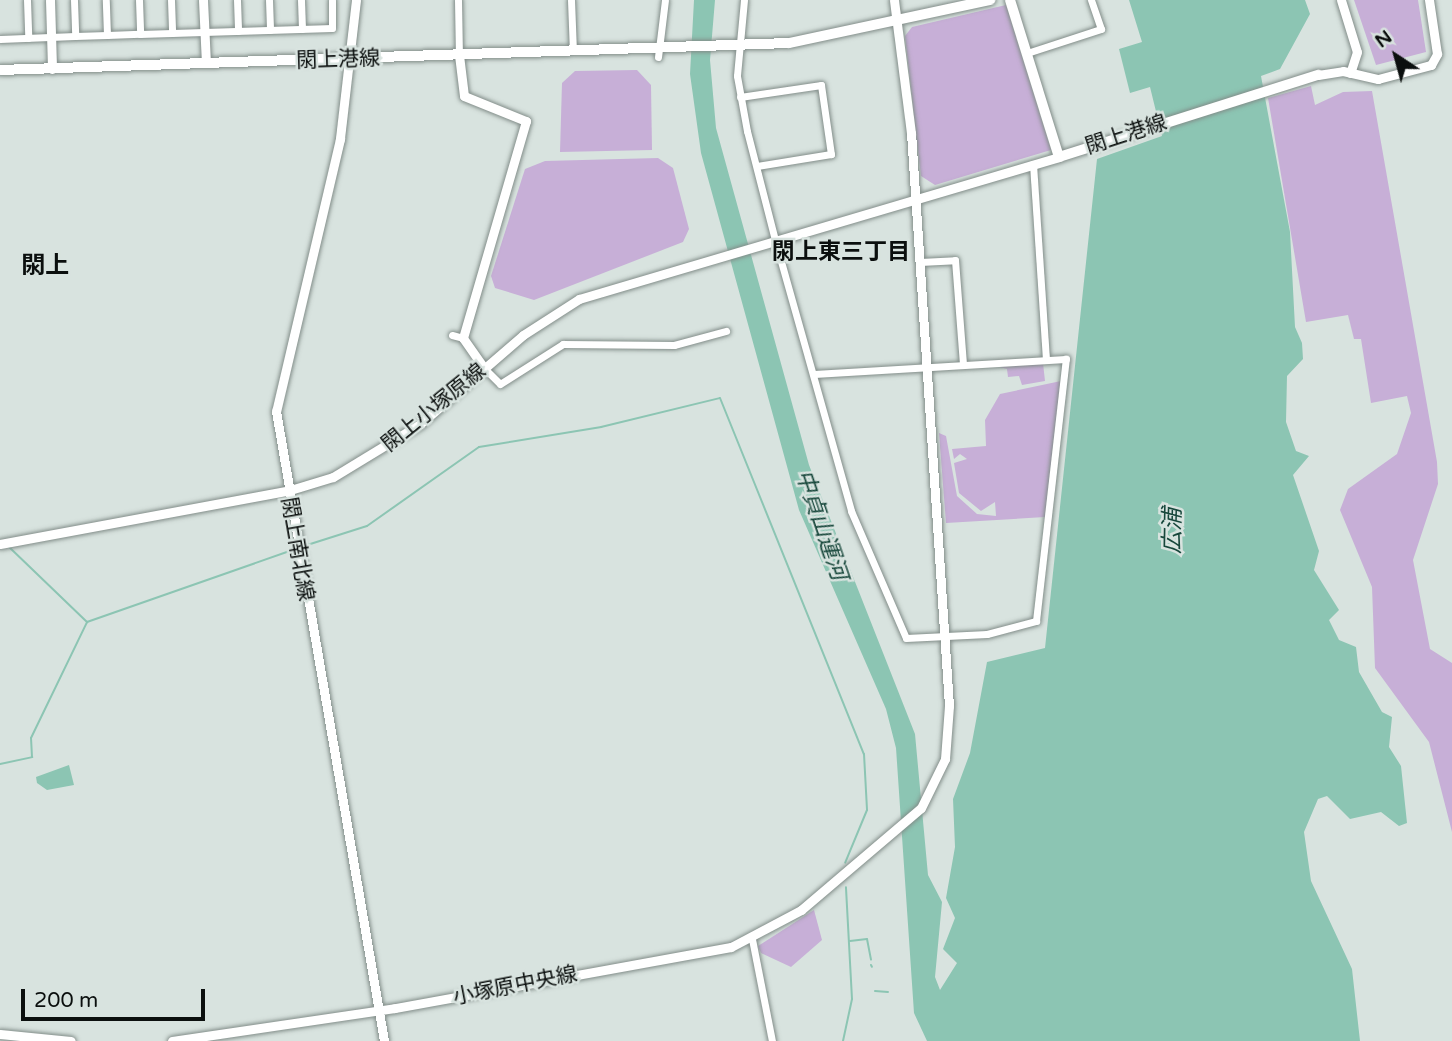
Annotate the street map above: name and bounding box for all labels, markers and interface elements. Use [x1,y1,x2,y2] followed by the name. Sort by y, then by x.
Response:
[1361,21,1431,91] north arrow
[1371,26,1396,52] text: N
[296,46,380,74] street label: 閖上港線
[1082,110,1170,160] street label: 閖上港線
[772,238,910,266] district label: 閖上東三丁目
[21,252,69,280] district label: 閖上
[377,359,491,457] street label: 閖上小塚原線
[789,466,853,584] water label: 中貞山運河
[275,495,319,603] street label: 閖上南北線
[1159,508,1187,554] water label: 広浦
[451,962,579,1010] street label: 小塚原中央線
[24,974,208,1018] scale bar
[34,988,98,1013] text: 200 m

